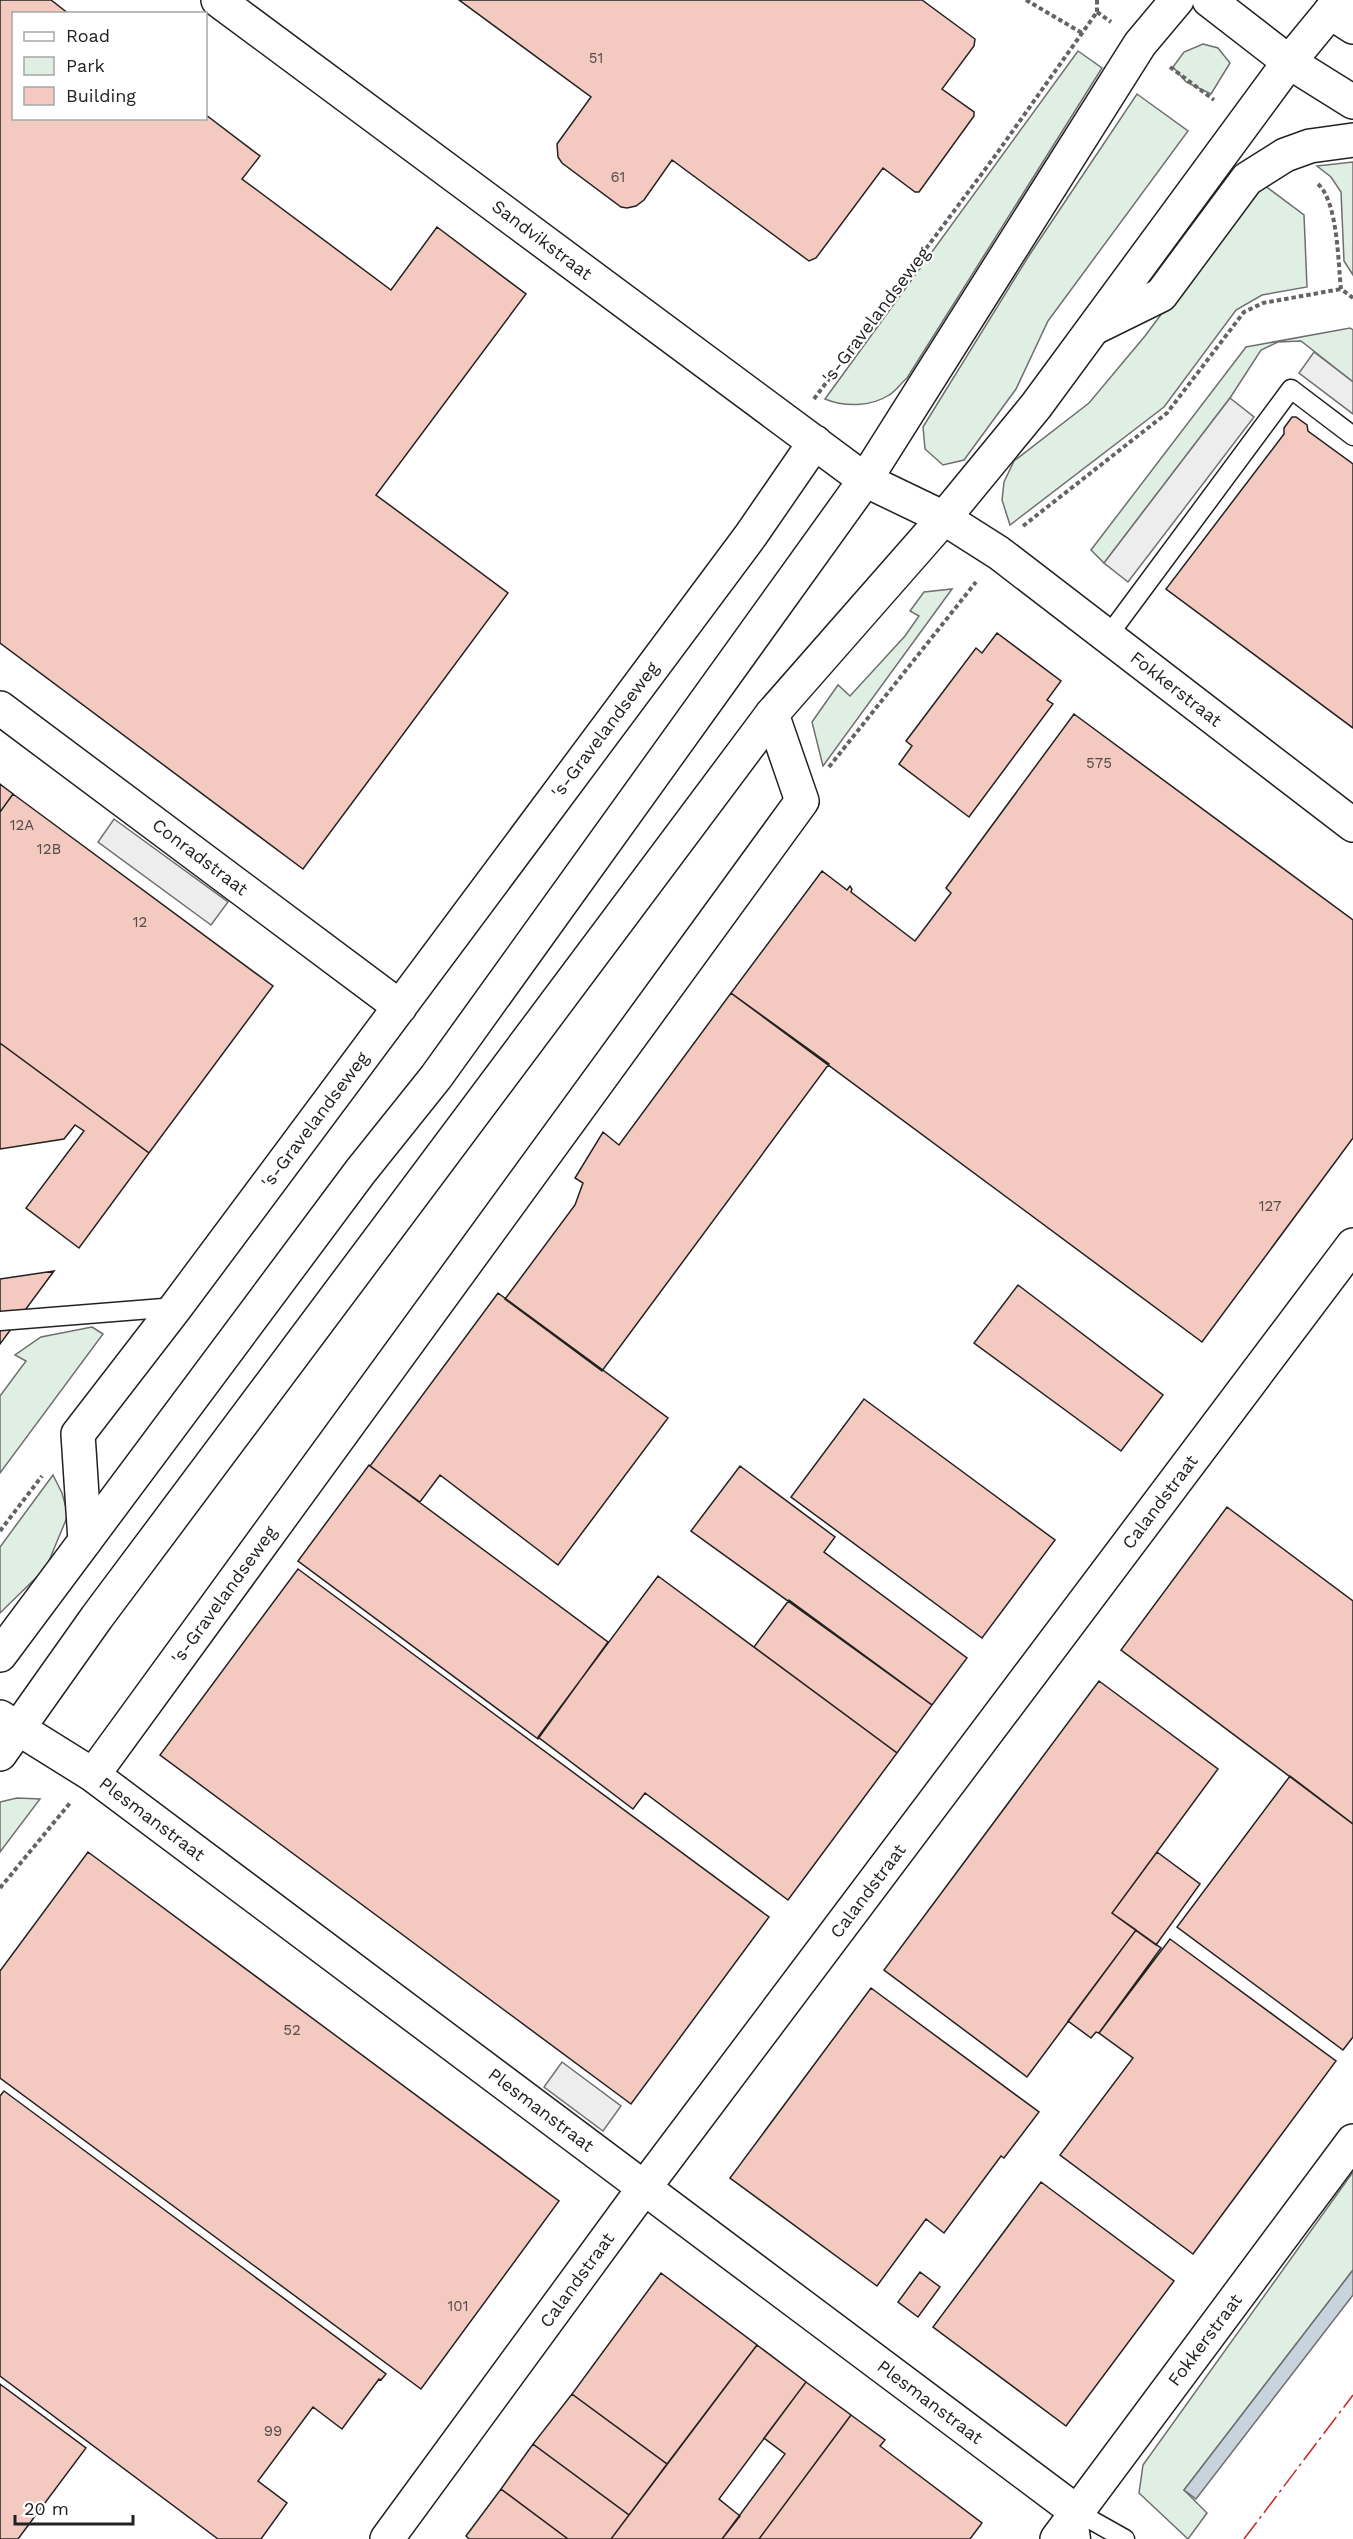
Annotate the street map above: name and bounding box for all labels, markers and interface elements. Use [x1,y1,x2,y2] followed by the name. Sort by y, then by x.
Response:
[12,12,207,120] legend
[66,25,110,46] text: Road
[589,49,603,67] house number: 51
[66,55,105,76] text: Park
[66,85,136,106] text: Building
[611,168,625,186] house number: 61
[488,195,597,284] street label: Sandvikstraat
[818,242,934,387] street label: 's-Gravelandseweg
[1127,646,1226,731] street label: Fokkerstraat
[547,657,663,802] street label: 's-Gravelandseweg
[1086,754,1112,772] house number: 575
[148,814,253,900] street label: Conradstraat
[10,816,34,834] house number: 12A
[37,840,61,858] house number: 12B
[133,913,147,931] house number: 12
[257,1047,373,1192] street label: 's-Gravelandseweg
[1259,1197,1281,1215] house number: 127
[1117,1450,1202,1553] street label: Calandstraat
[167,1521,281,1668] street label: 's-Gravelandseweg
[95,1772,210,1865] street label: Plesmanstraat
[825,1839,910,1942] street label: Calandstraat
[283,2021,301,2039] house number: 52
[484,2063,599,2156] street label: Plesmanstraat
[535,2228,618,2331] street label: Calandstraat
[1163,2289,1246,2390] street label: Fokkerstraat
[447,2297,469,2315] house number: 101
[873,2355,988,2448] street label: Plesmanstraat
[264,2422,282,2440] house number: 99
[15,2488,134,2526] scale bar
[24,2498,69,2519] text: 20 m

